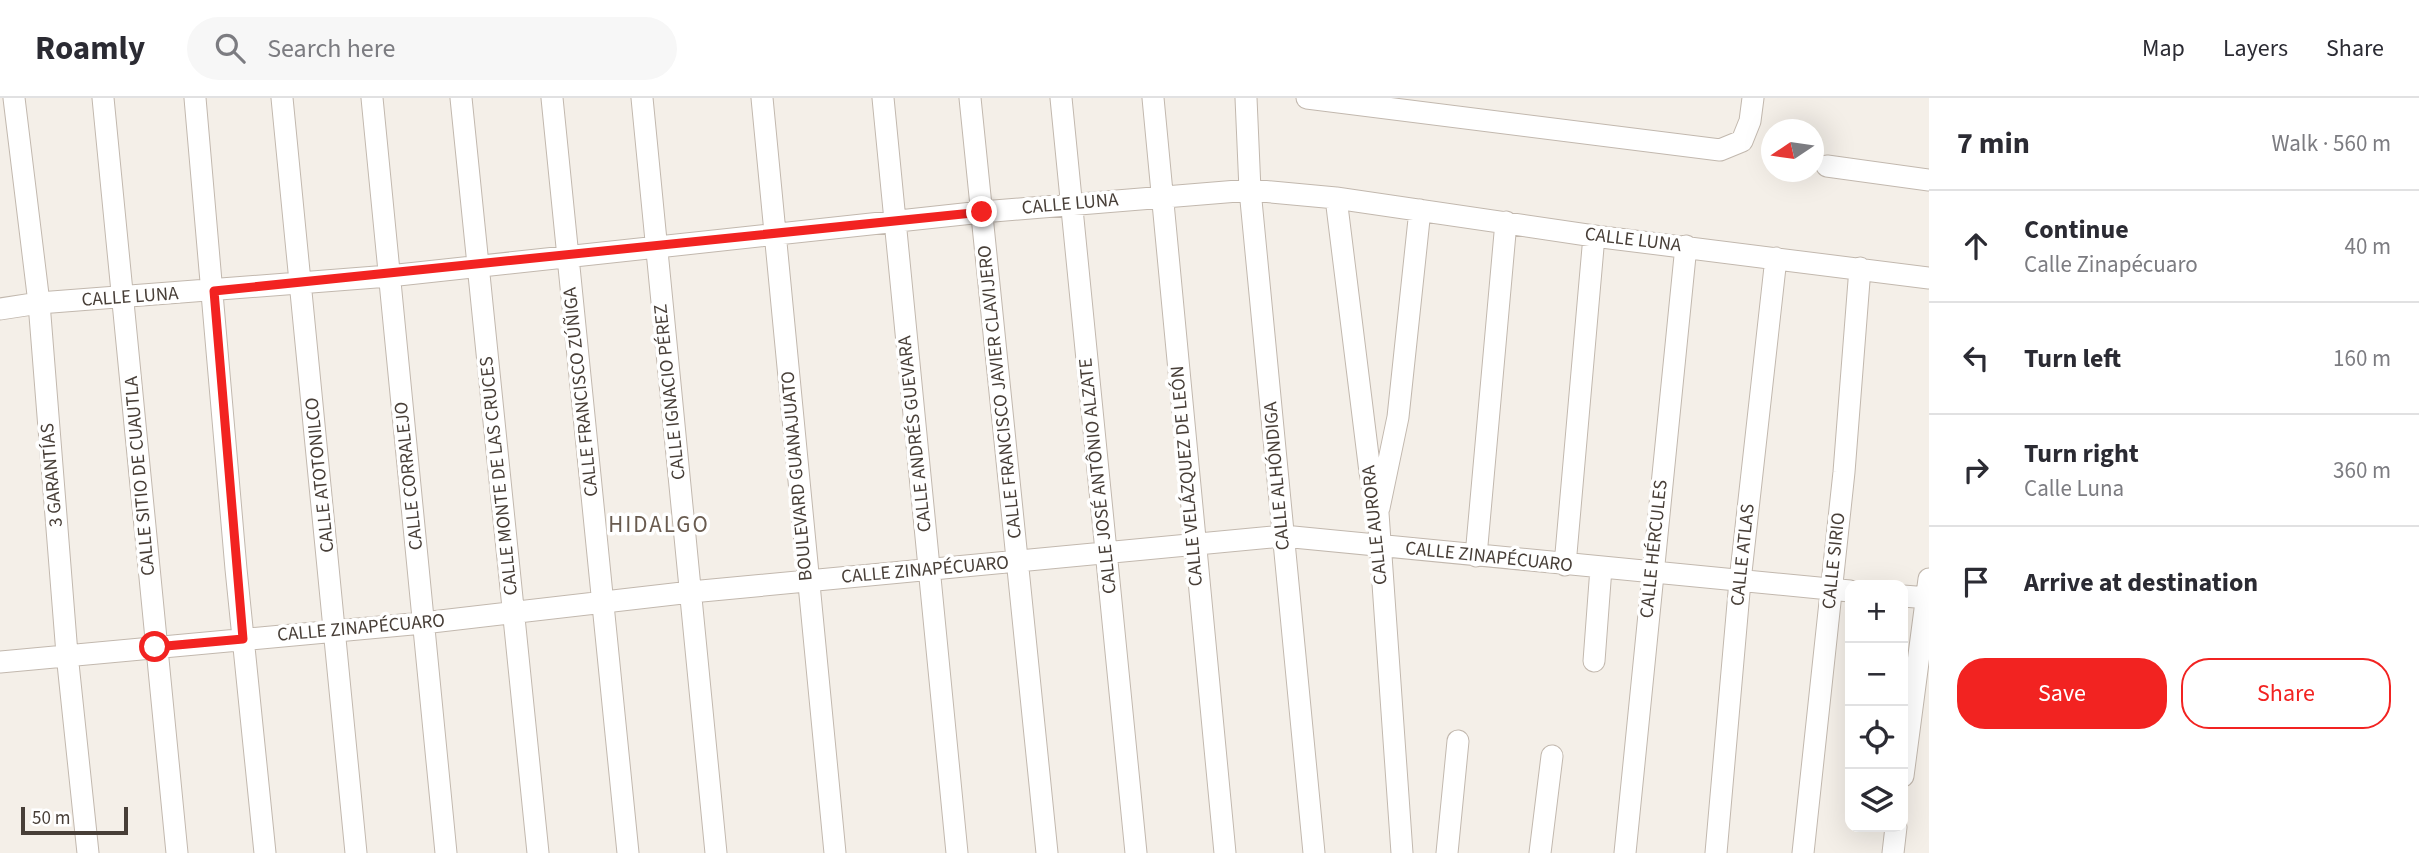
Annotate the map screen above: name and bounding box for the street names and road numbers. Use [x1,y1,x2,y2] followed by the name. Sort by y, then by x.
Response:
[1021,186,1120,222] street label: CALLE LUNA
[1583,221,1683,259] street label: CALLE LUNA
[971,244,1029,540] street label: CALLE FRANCISCO JAVIER CLAVIJERO
[81,280,180,314] street label: CALLE LUNA
[557,285,605,498] street label: CALLE FRANCISCO ZÚÑIGA
[647,303,693,481] street label: CALLE IGNACIO PÉREZ
[891,334,939,534] street label: CALLE ANDRÉS GUEVARA
[473,355,525,597] street label: CALLE MONTE DE LAS CRUCES
[1072,357,1124,595] street label: CALLE JOSÉ ANTÔNIO ALZATE
[1164,365,1210,587] street label: CALLE VELÁZQUEZ DE LEÓN
[774,370,820,582] street label: BOULEVARD GUANAJUATO
[118,374,162,577] street label: CALLE SITIO DE CUAUTLA
[298,396,342,554] street label: CALLE ATOTONILCO
[388,400,430,552] street label: CALLE CORRALEJO
[1257,400,1297,551] street label: CALLE ALHÓNDIGA
[34,422,70,528] street label: 3 GARANTÍAS
[1355,463,1395,586] street label: CALLE AURORA
[1633,479,1675,619] street label: CALLE HÉRCULES
[1724,503,1762,607] street label: CALLE ATLAS
[1816,511,1852,611] street label: CALLE SIRIO
[1404,535,1574,579] street label: CALLE ZINAPÉCUARO
[840,549,1010,591] street label: CALLE ZINAPÉCUARO
[276,607,446,649] street label: CALLE ZINAPÉCUARO

